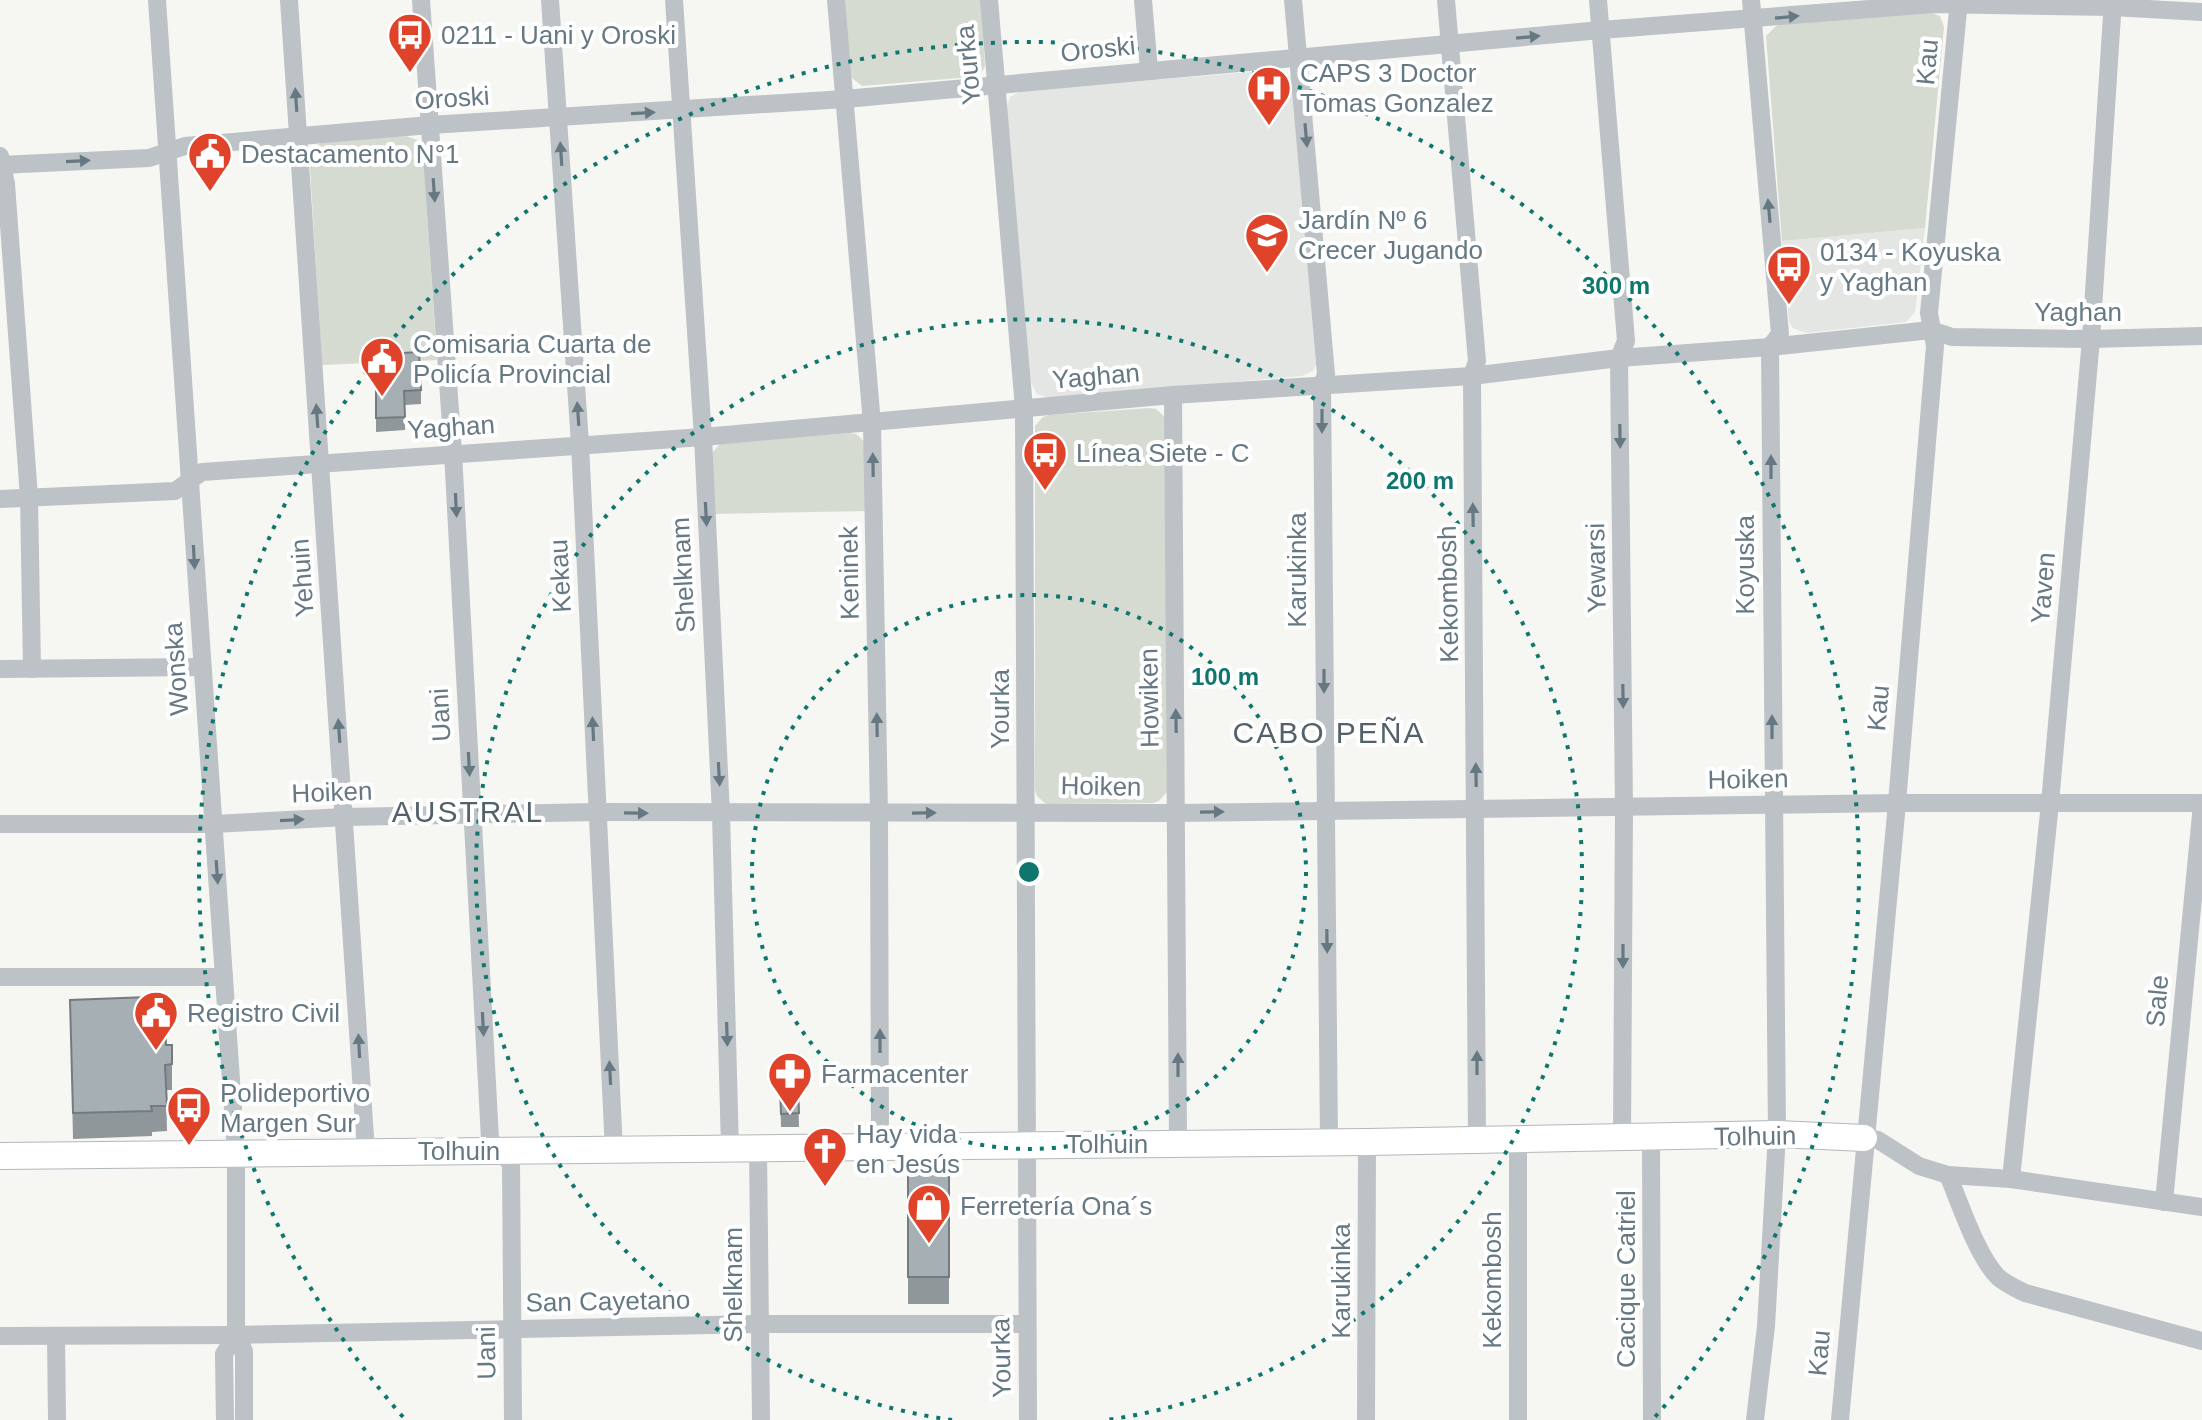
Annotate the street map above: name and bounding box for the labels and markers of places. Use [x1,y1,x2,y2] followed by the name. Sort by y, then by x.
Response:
[386,11,434,74] bus stop icon: 0211 - Uani y Oroski
[441,20,676,50] place label: 0211 - Uani y Oroski
[1300,58,1494,118] place label: CAPS 3 Doctor Tomas Gonzalez
[1245,64,1293,127] hospital icon: CAPS 3 Doctor Tomas Gonzalez
[186,130,234,193] public building icon: Destacamento N°1
[241,139,460,169] place label: Destacamento N°1
[1298,205,1483,265] place label: Jardín Nº 6 Crecer Jugando
[1243,211,1291,274] school or university icon: Jardín Nº 6 Crecer Jugando
[1820,237,2001,297] place label: 0134 - Koyuska y Yaghan
[1765,243,1813,306] bus stop icon: 0134 - Koyuska y Yaghan
[413,329,651,389] place label: Comisaria Cuarta de Policía Provincial
[358,335,406,398] public building icon: Comisaria Cuarta de Policía Provincial
[1021,429,1069,492] bus stop icon: Línea Siete - C
[1076,438,1249,468] place label: Línea Siete - C
[1015,858,1043,886] centre of rings
[132,989,180,1052] public building icon: Registro Civil
[187,998,340,1028] place label: Registro Civil
[766,1050,814,1113] pharmacy icon: Farmacenter
[821,1059,969,1089] place label: Farmacenter
[220,1078,370,1138] place label: Polideportivo Margen Sur
[165,1084,213,1147] bus stop icon: Polideportivo Margen Sur
[856,1119,960,1179] place label: Hay vida en Jesús
[801,1125,849,1188] church icon: Hay vida en Jesús
[905,1182,953,1245] shop icon: Ferretería Ona´s
[960,1191,1152,1221] place label: Ferretería Ona´s

